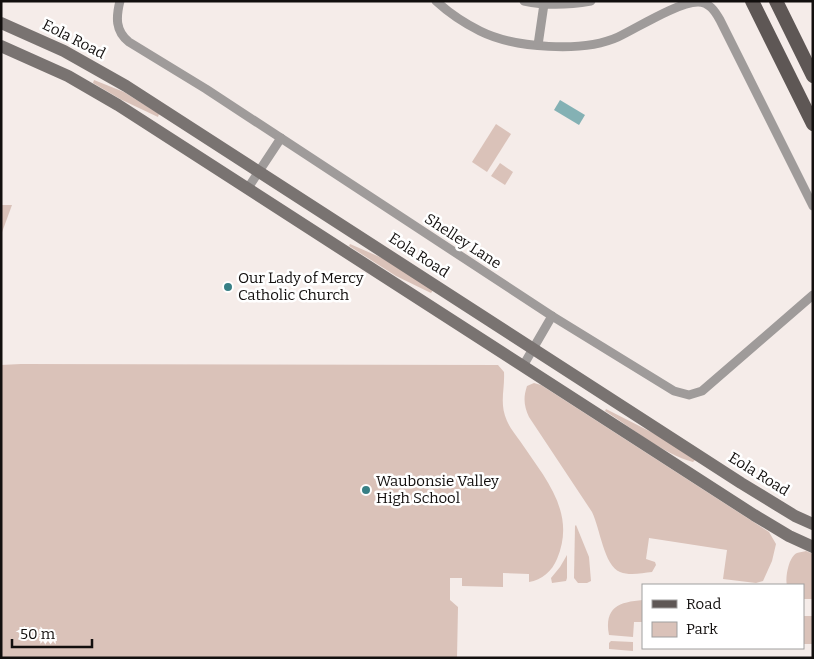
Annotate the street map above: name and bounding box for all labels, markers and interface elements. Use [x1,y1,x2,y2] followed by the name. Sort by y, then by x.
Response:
[39,15,109,63] street label: Eola Road
[421,209,505,273] street label: Shelley Lane
[385,229,453,281] street label: Eola Road
[238,269,364,304] place label: Our Lady of Mercy Catholic Church
[222,281,234,293] marker: Our Lady of Mercy Catholic Church
[725,448,793,500] street label: Eola Road
[376,472,499,507] place label: Waubonsie Valley High School
[360,484,372,496] marker: Waubonsie Valley High School
[642,584,804,649] legend
[686,595,721,613] text: Road
[12,616,92,648] scale bar
[686,620,718,638] text: Park
[20,625,56,643] text: 50 m

